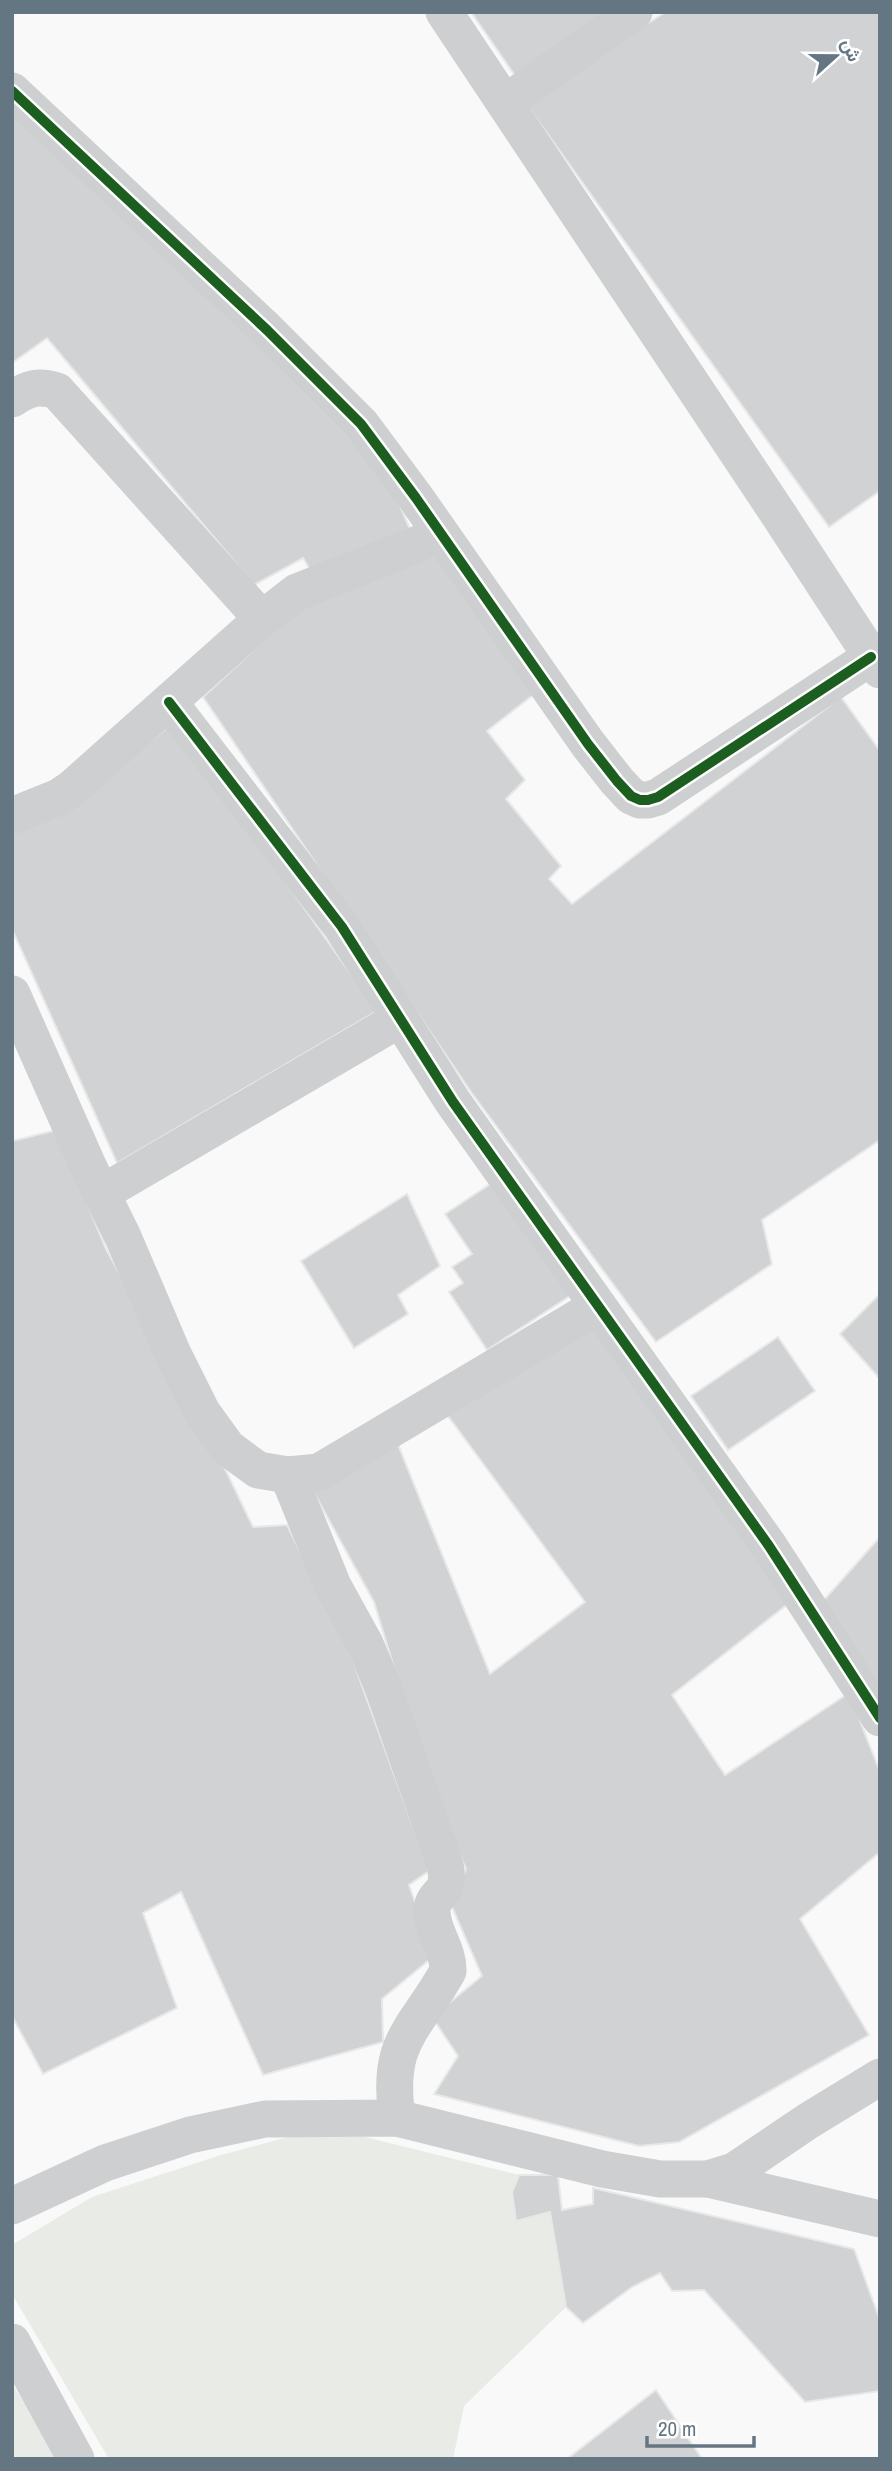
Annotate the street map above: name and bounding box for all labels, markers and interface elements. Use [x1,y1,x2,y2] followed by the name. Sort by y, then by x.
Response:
[801,21,871,91] north arrow
[836,35,868,65] text: ش
[647,2404,754,2448] scale bar
[658,2414,696,2443] text: 20 m

